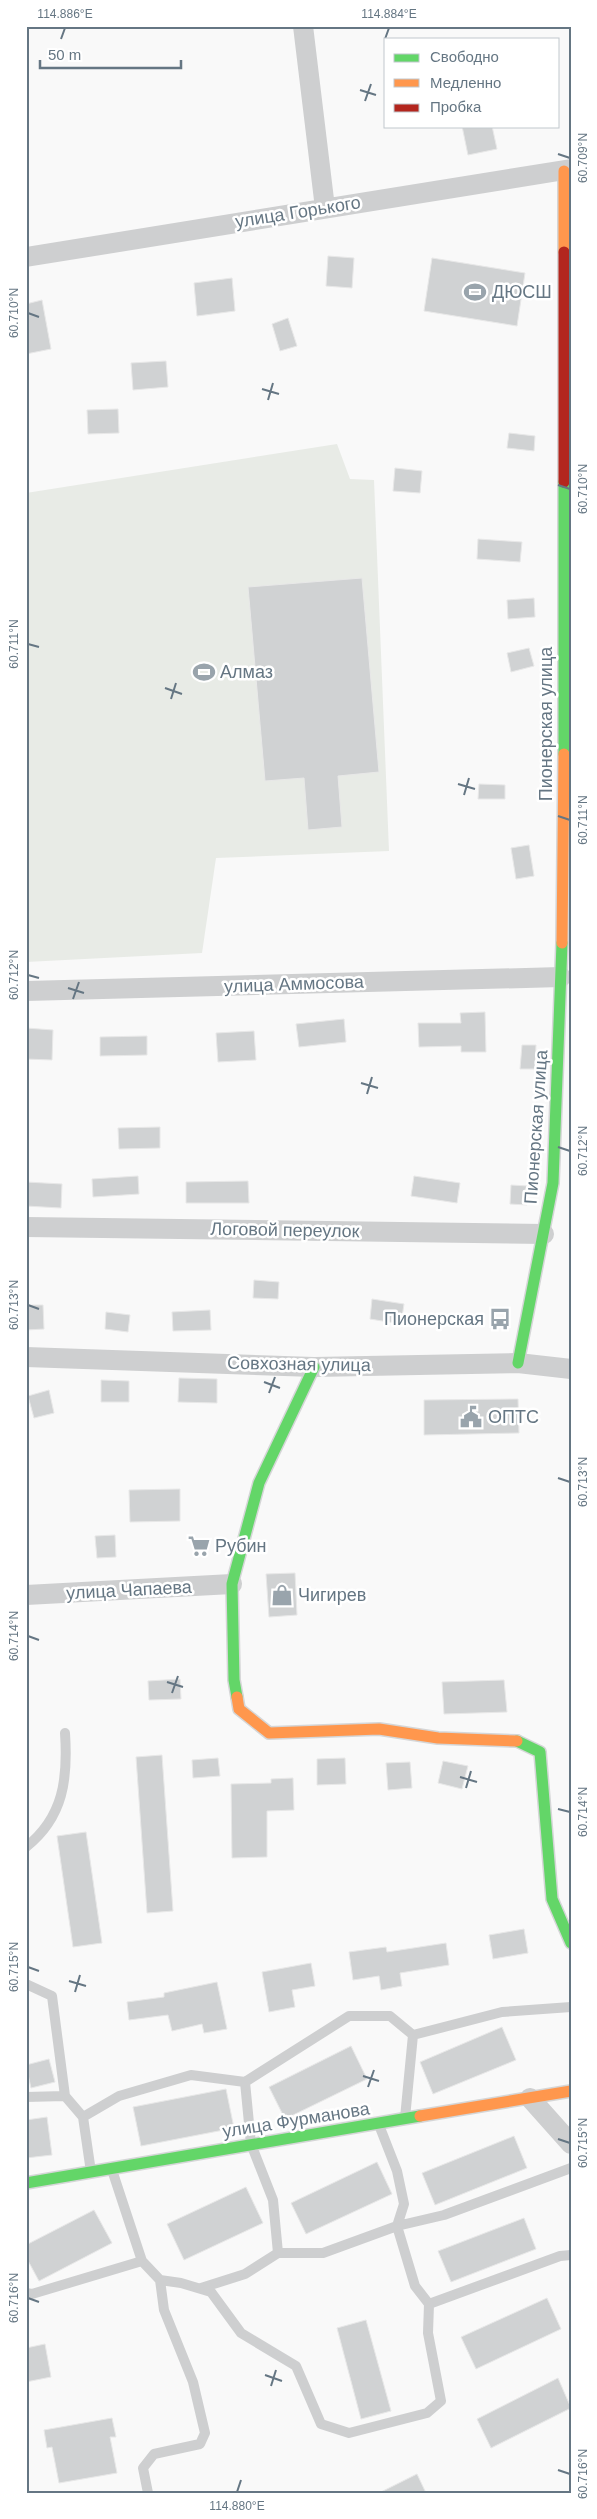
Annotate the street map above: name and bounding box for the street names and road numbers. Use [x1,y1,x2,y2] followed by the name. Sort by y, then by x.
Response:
[234,192,362,232] street label: улица Горького
[536,646,556,801] street label: Пионерская улица
[224,972,365,996] street label: улица Аммосова
[521,1048,551,1205] street label: Пионерская улица
[210,1219,360,1241] street label: Логовой переулок
[227,1353,372,1375] street label: Совхозная улица
[66,1577,193,1603] street label: улица Чапаева
[221,2098,372,2142] street label: улица Фурманова

